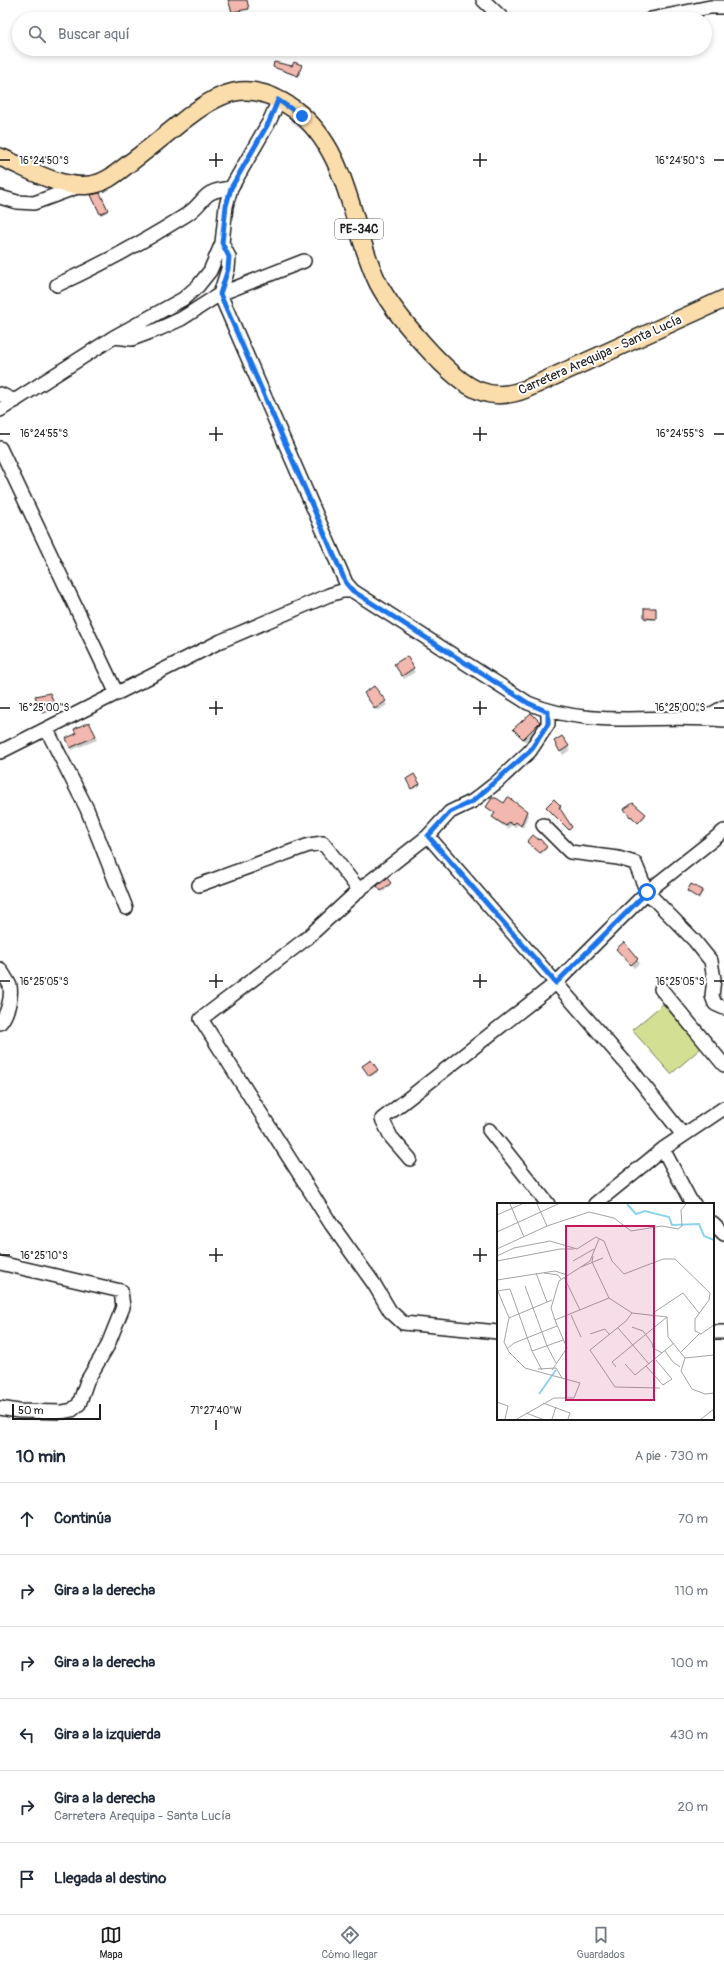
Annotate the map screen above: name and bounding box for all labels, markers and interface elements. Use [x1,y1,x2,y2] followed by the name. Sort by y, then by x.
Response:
[12,12,712,56] search box
[26,23,48,45] icon: search
[58,25,130,44] text: Buscar aquí
[293,107,311,125] route end
[19,155,69,167] text: 16°24'50"S
[655,155,705,167] text: 16°24'50"S
[335,219,383,239] road number: PE-34C
[516,312,684,398] street label: Carretera Arequipa - Santa Lucía
[20,428,68,440] text: 16°24'55"S
[656,428,704,440] text: 16°24'55"S
[19,702,69,714] text: 16°25'00"S
[655,702,705,714] text: 16°25'00"S
[638,883,656,901] route start
[19,976,69,988] text: 16°25'05"S
[655,976,705,988] text: 16°25'05"S
[497,1203,714,1420] inset map
[20,1250,68,1262] text: 16°25'10"S
[12,1402,101,1421] scale bar
[18,1404,44,1417] text: 50 m
[190,1405,242,1417] text: 71°27'40"W
[16,1446,66,1467] text: 10 min
[635,1448,708,1464] text: A pie · 730 m
[16,1508,38,1530] icon: ahead
[54,1509,111,1528] text: Continúa
[678,1511,708,1527] text: 70 m
[16,1580,38,1602] icon: right
[54,1581,155,1600] text: Gira a la derecha
[675,1583,708,1599] text: 110 m
[16,1652,38,1674] icon: right
[54,1653,155,1672] text: Gira a la derecha
[671,1655,708,1671] text: 100 m
[16,1724,38,1746] icon: left
[54,1725,161,1744] text: Gira a la izquierda
[670,1727,708,1743] text: 430 m
[54,1789,155,1808] text: Gira a la derecha
[16,1796,38,1818] icon: right
[677,1799,708,1815] text: 20 m
[54,1808,231,1824] text: Carretera Arequipa - Santa Lucía
[16,1868,38,1890] icon: arrive
[54,1869,166,1888] text: Llegada al destino
[99,1924,123,1961] tab: Mapa
[322,1924,378,1961] tab: Cómo llegar
[576,1924,625,1961] tab: Guardados

